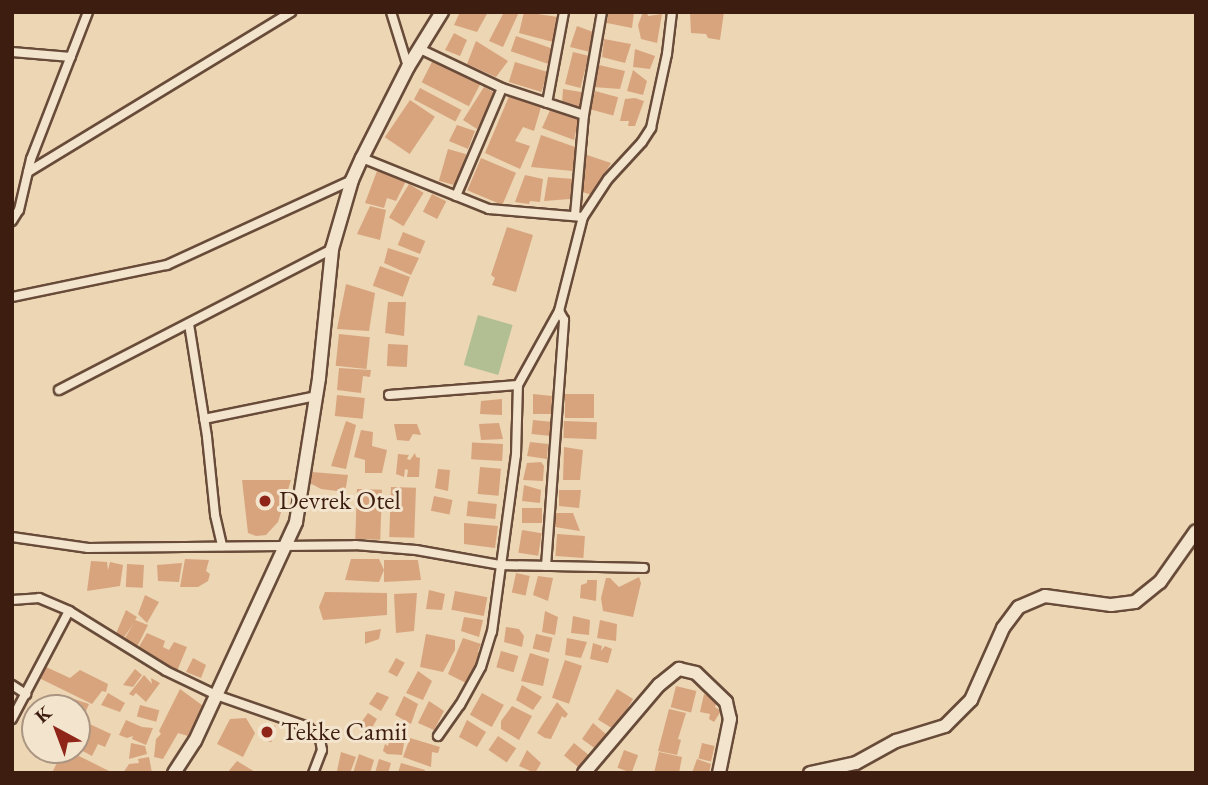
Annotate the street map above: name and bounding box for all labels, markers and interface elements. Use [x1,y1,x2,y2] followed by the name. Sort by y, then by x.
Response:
[279,485,401,517] place label: Devrek Otel
[257,493,273,509] marker: Devrek Otel
[21,694,91,764] north arrow
[30,700,57,728] text: K
[281,716,407,748] place label: Tekke Camii
[259,724,275,740] marker: Tekke Camii

